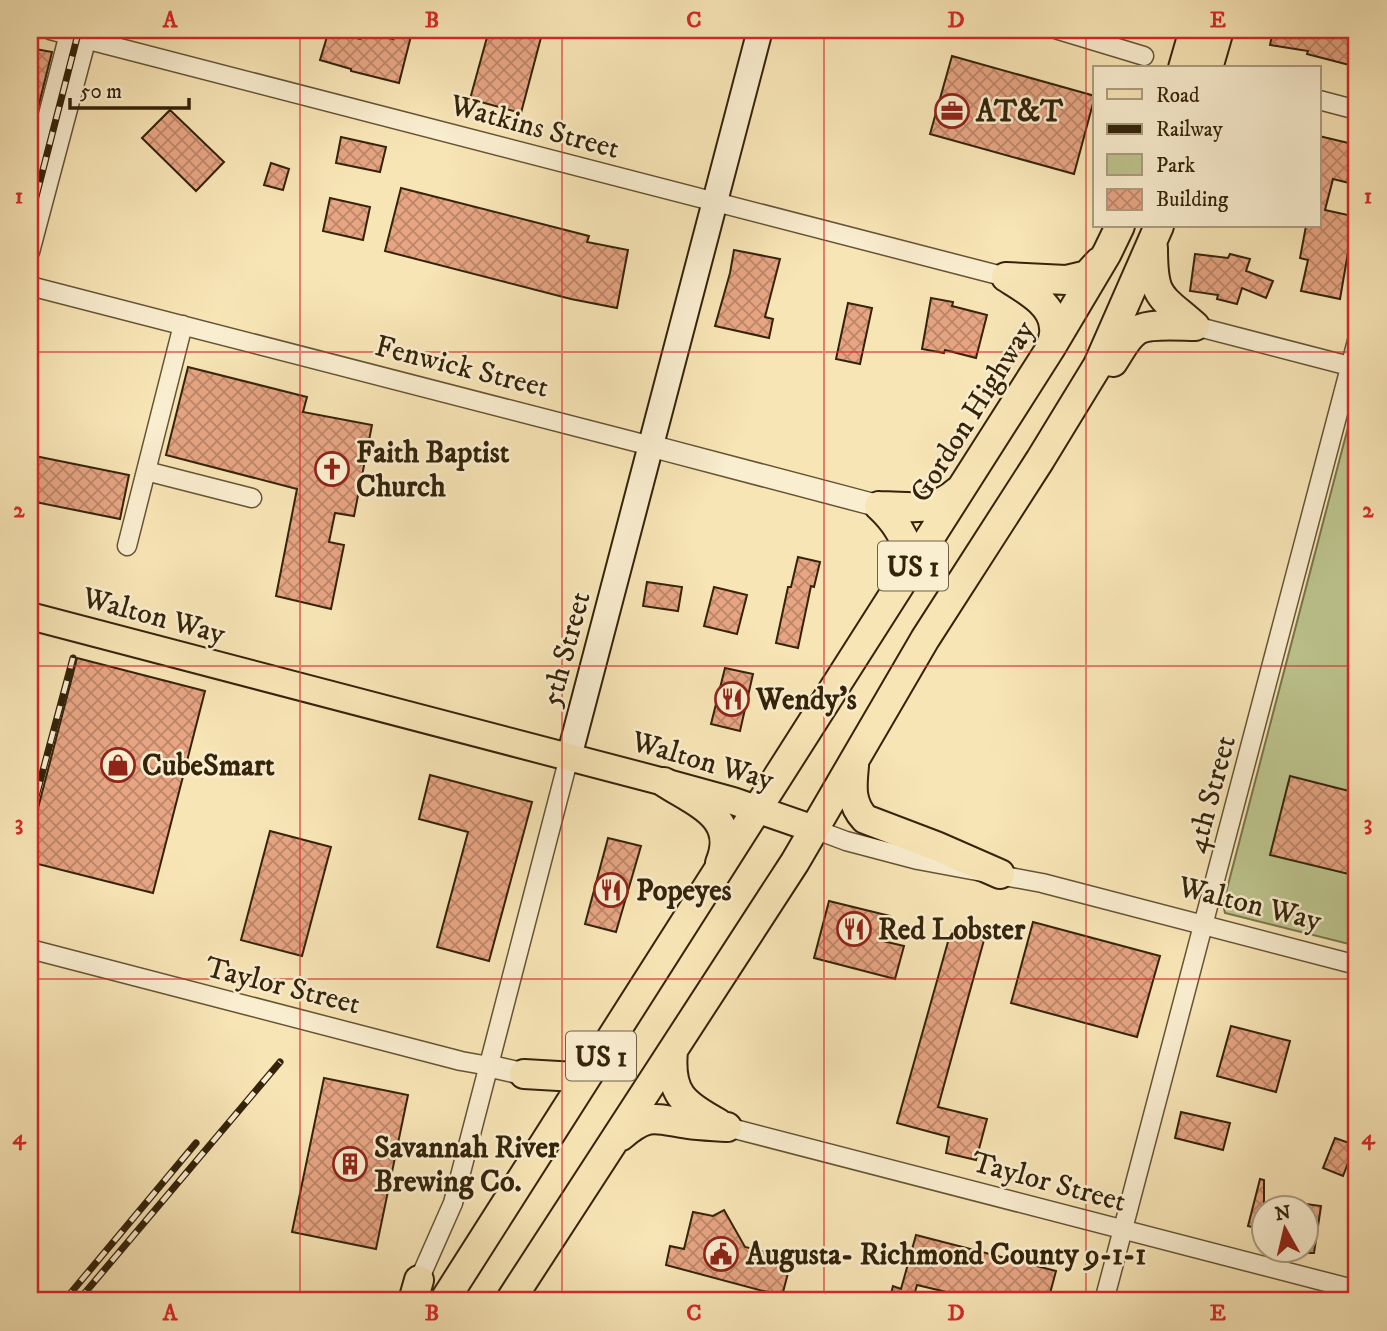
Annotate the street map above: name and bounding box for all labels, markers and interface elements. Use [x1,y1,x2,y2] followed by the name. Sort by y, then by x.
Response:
[162,6,179,35] text: A
[425,6,439,35] text: B
[686,6,702,35] text: C
[947,6,965,35] text: D
[1210,6,1226,35] text: E
[70,66,189,110] scale bar
[1093,66,1320,228] legend
[80,79,122,105] text: 50 m
[1156,83,1200,109] text: Road
[445,87,623,168] street label: Watkins Street
[933,92,971,130] office icon: AT&T
[975,94,1063,131] place label: AT&T
[1156,117,1224,143] text: Railway
[1156,153,1196,179] text: Park
[15,182,23,211] text: 1
[1364,182,1372,211] text: 1
[1156,187,1229,213] text: Building
[903,313,1044,509] street label: Gordon Highway
[371,328,552,407] street label: Fenwick Street
[356,435,510,506] place label: Faith Baptist Church
[313,450,351,488] church icon: Faith Baptist Church
[13,496,25,525] text: 2
[1362,496,1374,525] text: 2
[878,542,948,590] road number: US 1
[77,579,230,653] street label: Walton Way
[533,588,600,711] street label: 5th Street
[713,680,751,718] restaurant icon: Wendy's
[755,682,857,719] place label: Wendy's
[626,723,779,800] street label: Walton Way
[1178,732,1245,857] street label: 4th Street
[99,746,137,784] shop icon: CubeSmart
[142,748,275,785] place label: CubeSmart
[15,809,23,838] text: 3
[1364,809,1372,838] text: 3
[1173,869,1326,940] street label: Walton Way
[592,871,630,909] restaurant icon: Popeyes
[636,873,732,910] place label: Popeyes
[835,910,873,948] restaurant icon: Red Lobster
[878,912,1026,949] place label: Red Lobster
[201,949,364,1024] street label: Taylor Street
[566,1032,636,1080] road number: US 1
[12,1123,27,1152] text: 4
[1361,1123,1376,1152] text: 4
[374,1130,560,1201] place label: Savannah River Brewing Co.
[967,1144,1130,1221] street label: Taylor Street
[331,1145,369,1183] building icon: Savannah River Brewing Co.
[1250,1194,1320,1264] north arrow
[1274,1201,1293,1226] text: N
[702,1235,740,1273] public building icon: Augusta- Richmond County 9-1-1
[745,1237,1146,1274] place label: Augusta- Richmond County 9-1-1
[162,1299,179,1328] text: A
[425,1299,439,1328] text: B
[686,1299,702,1328] text: C
[947,1299,965,1328] text: D
[1210,1299,1226,1328] text: E

